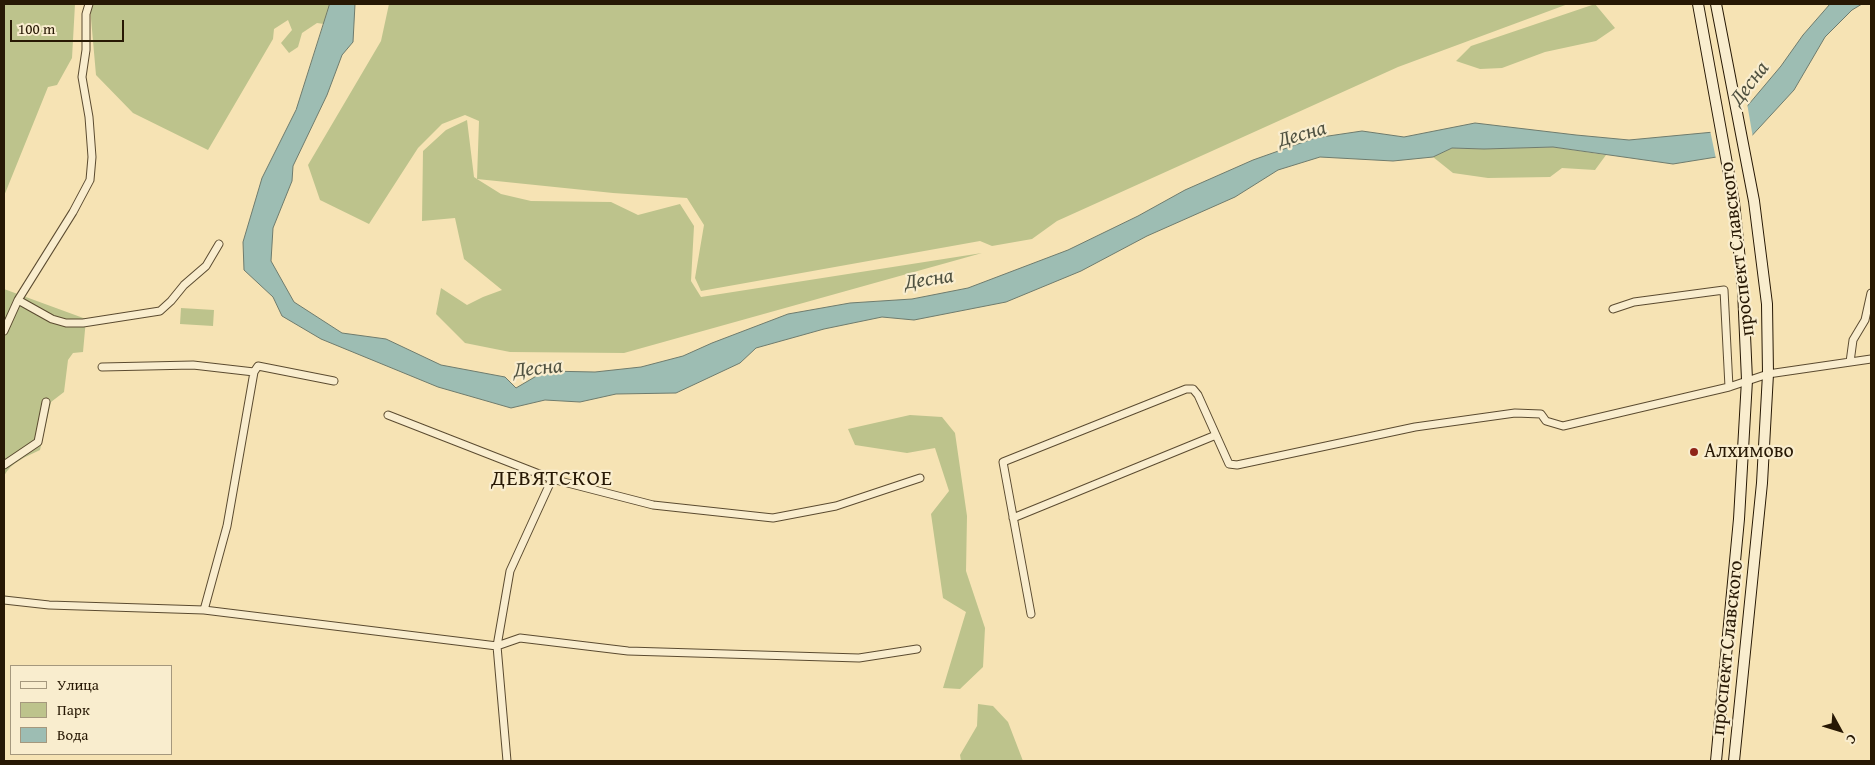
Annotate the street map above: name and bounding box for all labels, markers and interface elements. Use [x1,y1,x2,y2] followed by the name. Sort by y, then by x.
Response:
[12,10,126,42] scale bar
[18,18,55,39] text: 100 m
[1725,57,1775,111] water label: Десна
[1275,116,1329,154] water label: Десна
[1715,160,1761,338] street label: проспект Славского
[903,264,955,296] water label: Десна
[512,354,564,384] water label: Десна
[1704,440,1794,464] place label: Алхимово
[1688,446,1700,458] marker: Алхимово
[490,466,614,492] district label: ДЕВЯТСКОЕ
[1707,559,1749,737] street label: проспект Славского
[10,665,172,755] legend
[57,674,99,695] text: Улица
[57,699,90,720] text: Парк
[1815,705,1865,755] north arrow
[57,724,88,745] text: Вода
[1841,730,1862,749] text: С

